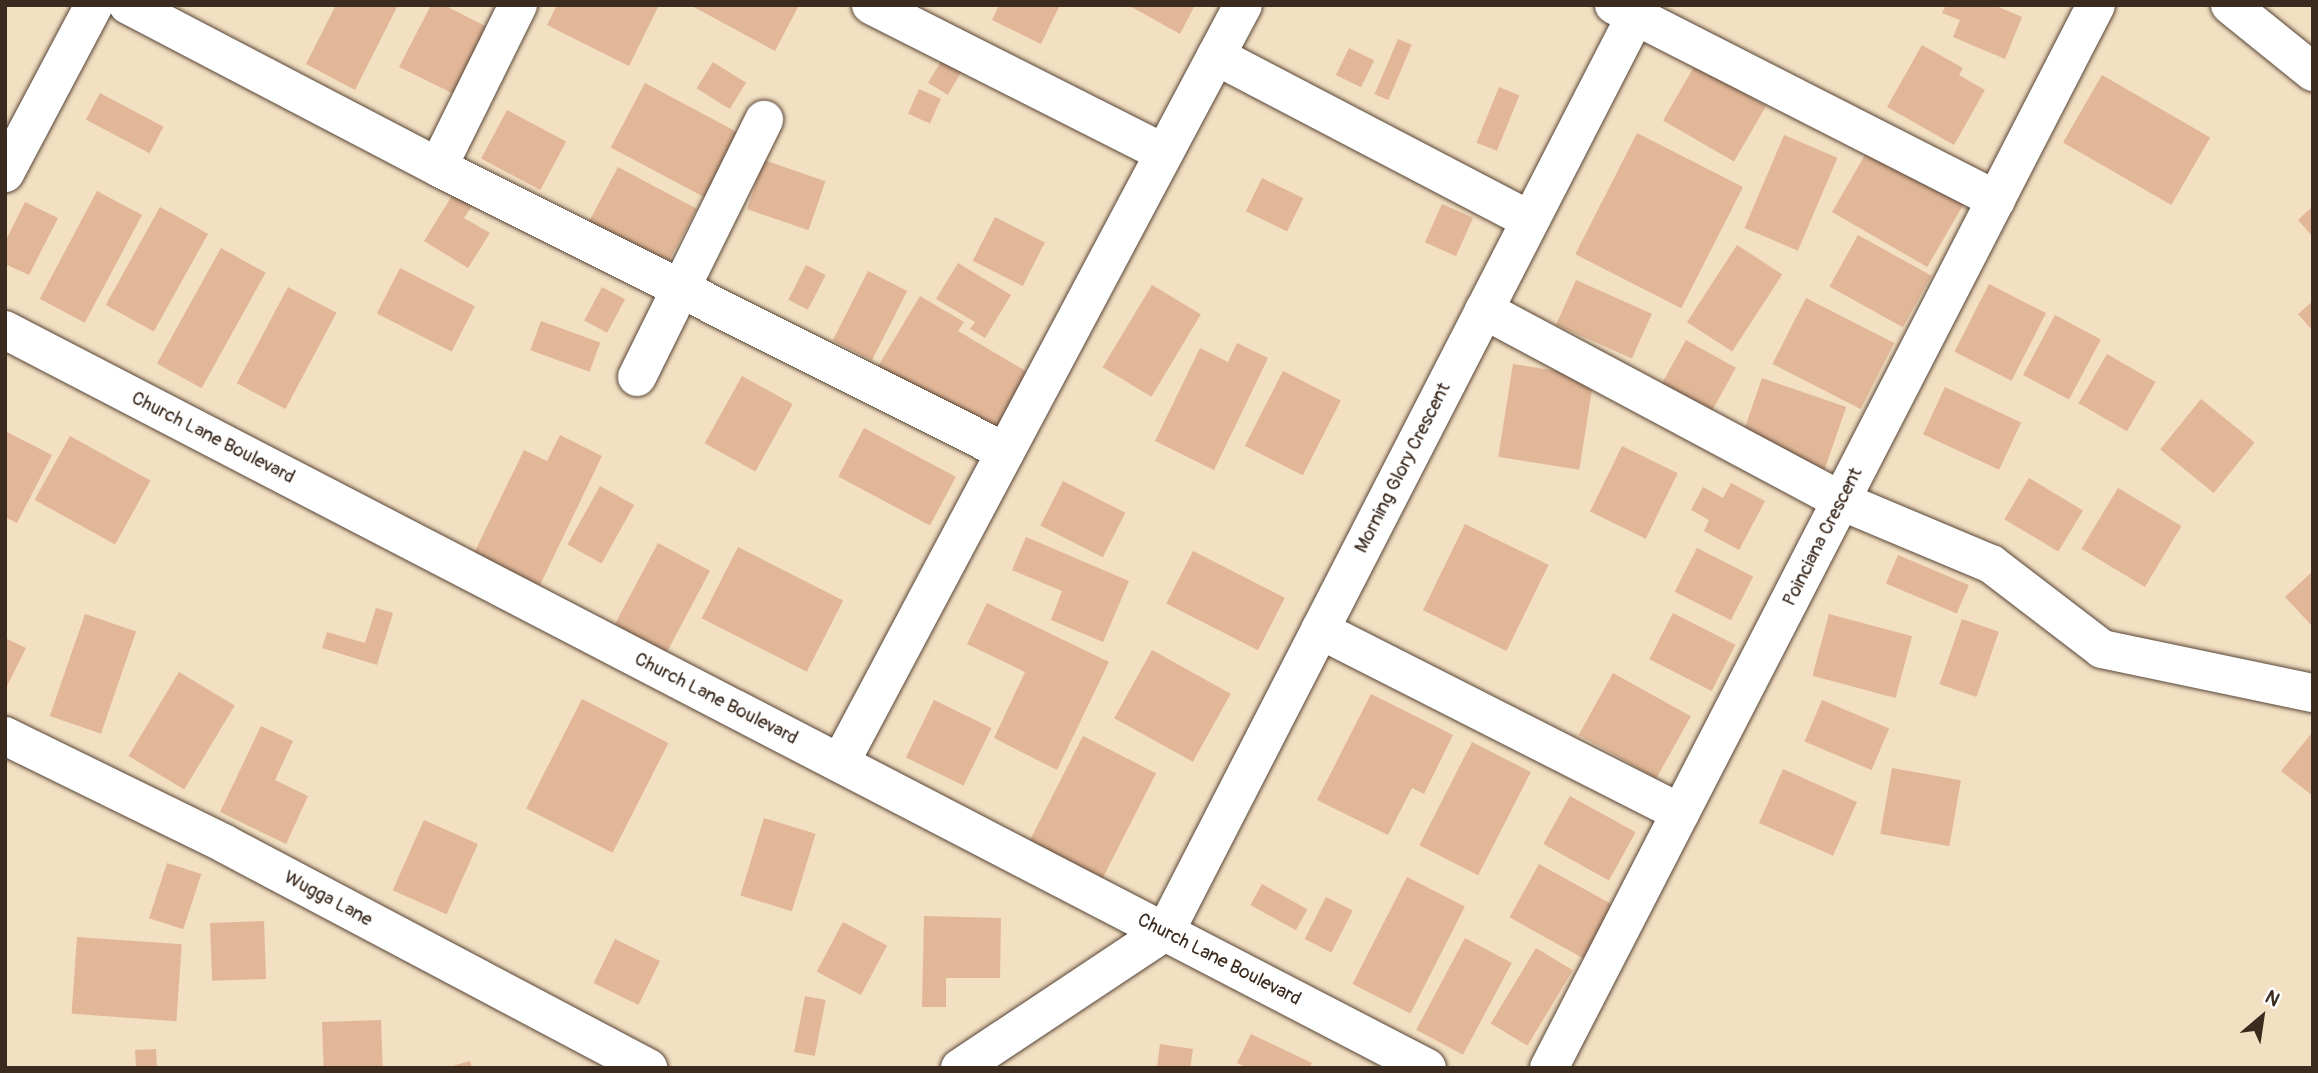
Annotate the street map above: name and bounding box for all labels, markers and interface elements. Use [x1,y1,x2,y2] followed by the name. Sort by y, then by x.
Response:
[1350,379,1456,557] street label: Morning Glory Crescent
[127,387,299,489] street label: Church Lane Boulevard
[1778,464,1868,610] street label: Poinciana Crescent
[630,648,802,750] street label: Church Lane Boulevard
[280,866,376,932] street label: Wugga Lane
[1133,909,1305,1011] street label: Church Lane Boulevard
[2227,982,2297,1052] north arrow
[2261,985,2284,1012] text: N

